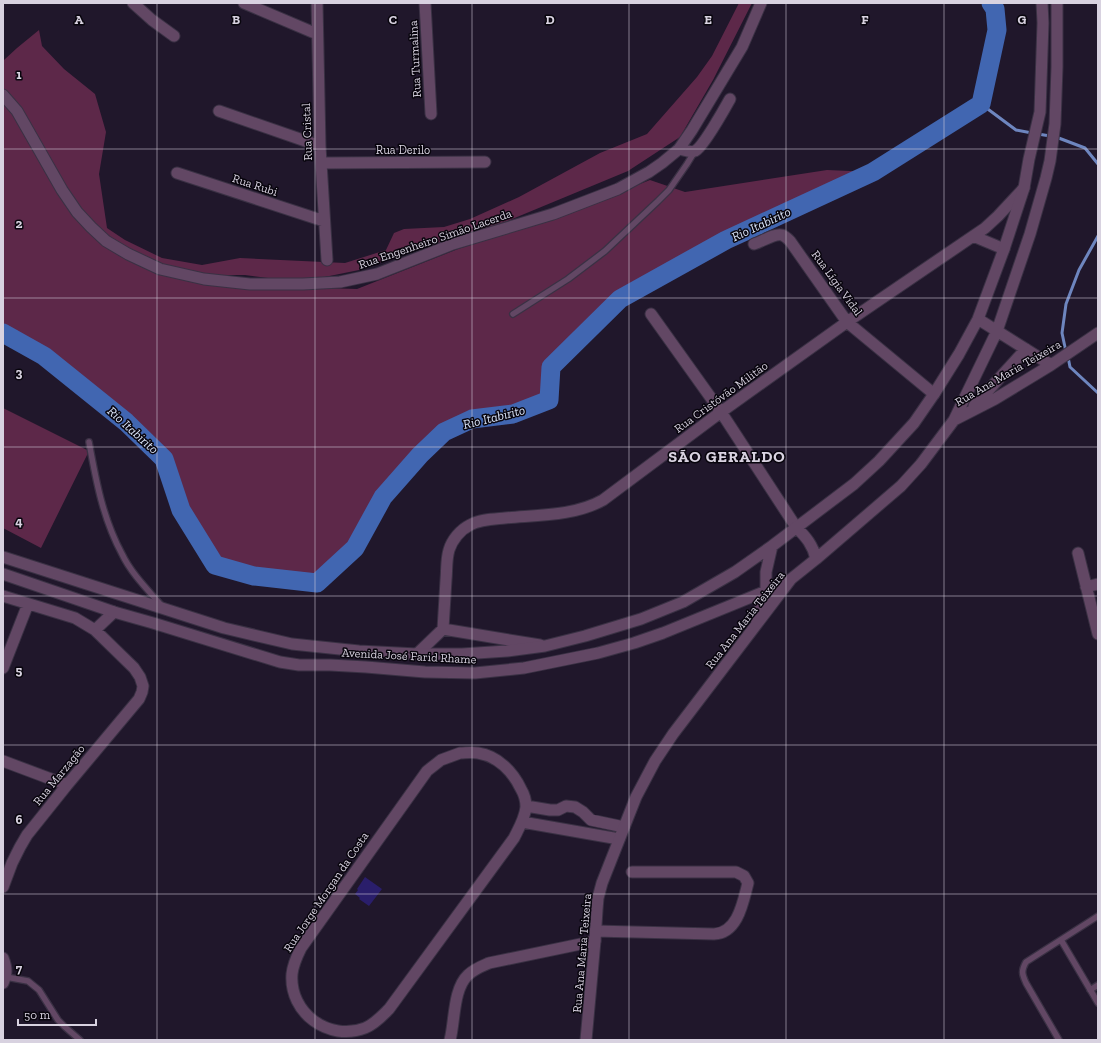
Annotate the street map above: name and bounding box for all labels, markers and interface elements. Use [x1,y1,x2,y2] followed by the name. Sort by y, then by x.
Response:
[75,12,84,27] text: A
[232,12,240,27] text: B
[389,12,397,27] text: C
[545,12,555,27] text: D
[704,12,712,27] text: E
[861,12,869,27] text: F
[1018,12,1027,27] text: G
[406,20,424,98] street label: Rua Turmalina
[16,67,22,82] text: 1
[299,103,315,161] street label: Rua Cristal
[376,143,430,157] street label: Rua Derilo
[231,171,280,199] street label: Rua Rubi
[729,204,793,244] water label: Rio Itabirito
[357,206,514,272] street label: Rua Engenheiro Simão Lacerda
[16,216,23,231] text: 2
[809,248,865,318] street label: Rua Lígia Vidal
[953,337,1064,409] street label: Rua Ana Maria Teixeira
[672,358,770,436] street label: Rua Cristóvão Militão
[16,365,23,380] text: 3
[461,402,527,432] water label: Rio Itabirito
[104,403,162,457] water label: Rio Itabirito
[668,447,786,466] district label: SÃO GERALDO
[15,514,23,529] text: 4
[703,568,788,672] street label: Rua Ana Maria Teixeira
[341,645,477,667] street label: Avenida José Farid Rhame
[16,663,23,678] text: 5
[30,742,88,808] street label: Rua Marzagão
[16,812,23,827] text: 6
[281,829,372,955] street label: Rua Jorge Morgan da Costa
[570,892,594,1013] street label: Rua Ana Maria Teixeira
[16,961,23,976] text: 7
[18,1001,96,1027] scale bar
[24,1008,51,1022] text: 50 m

